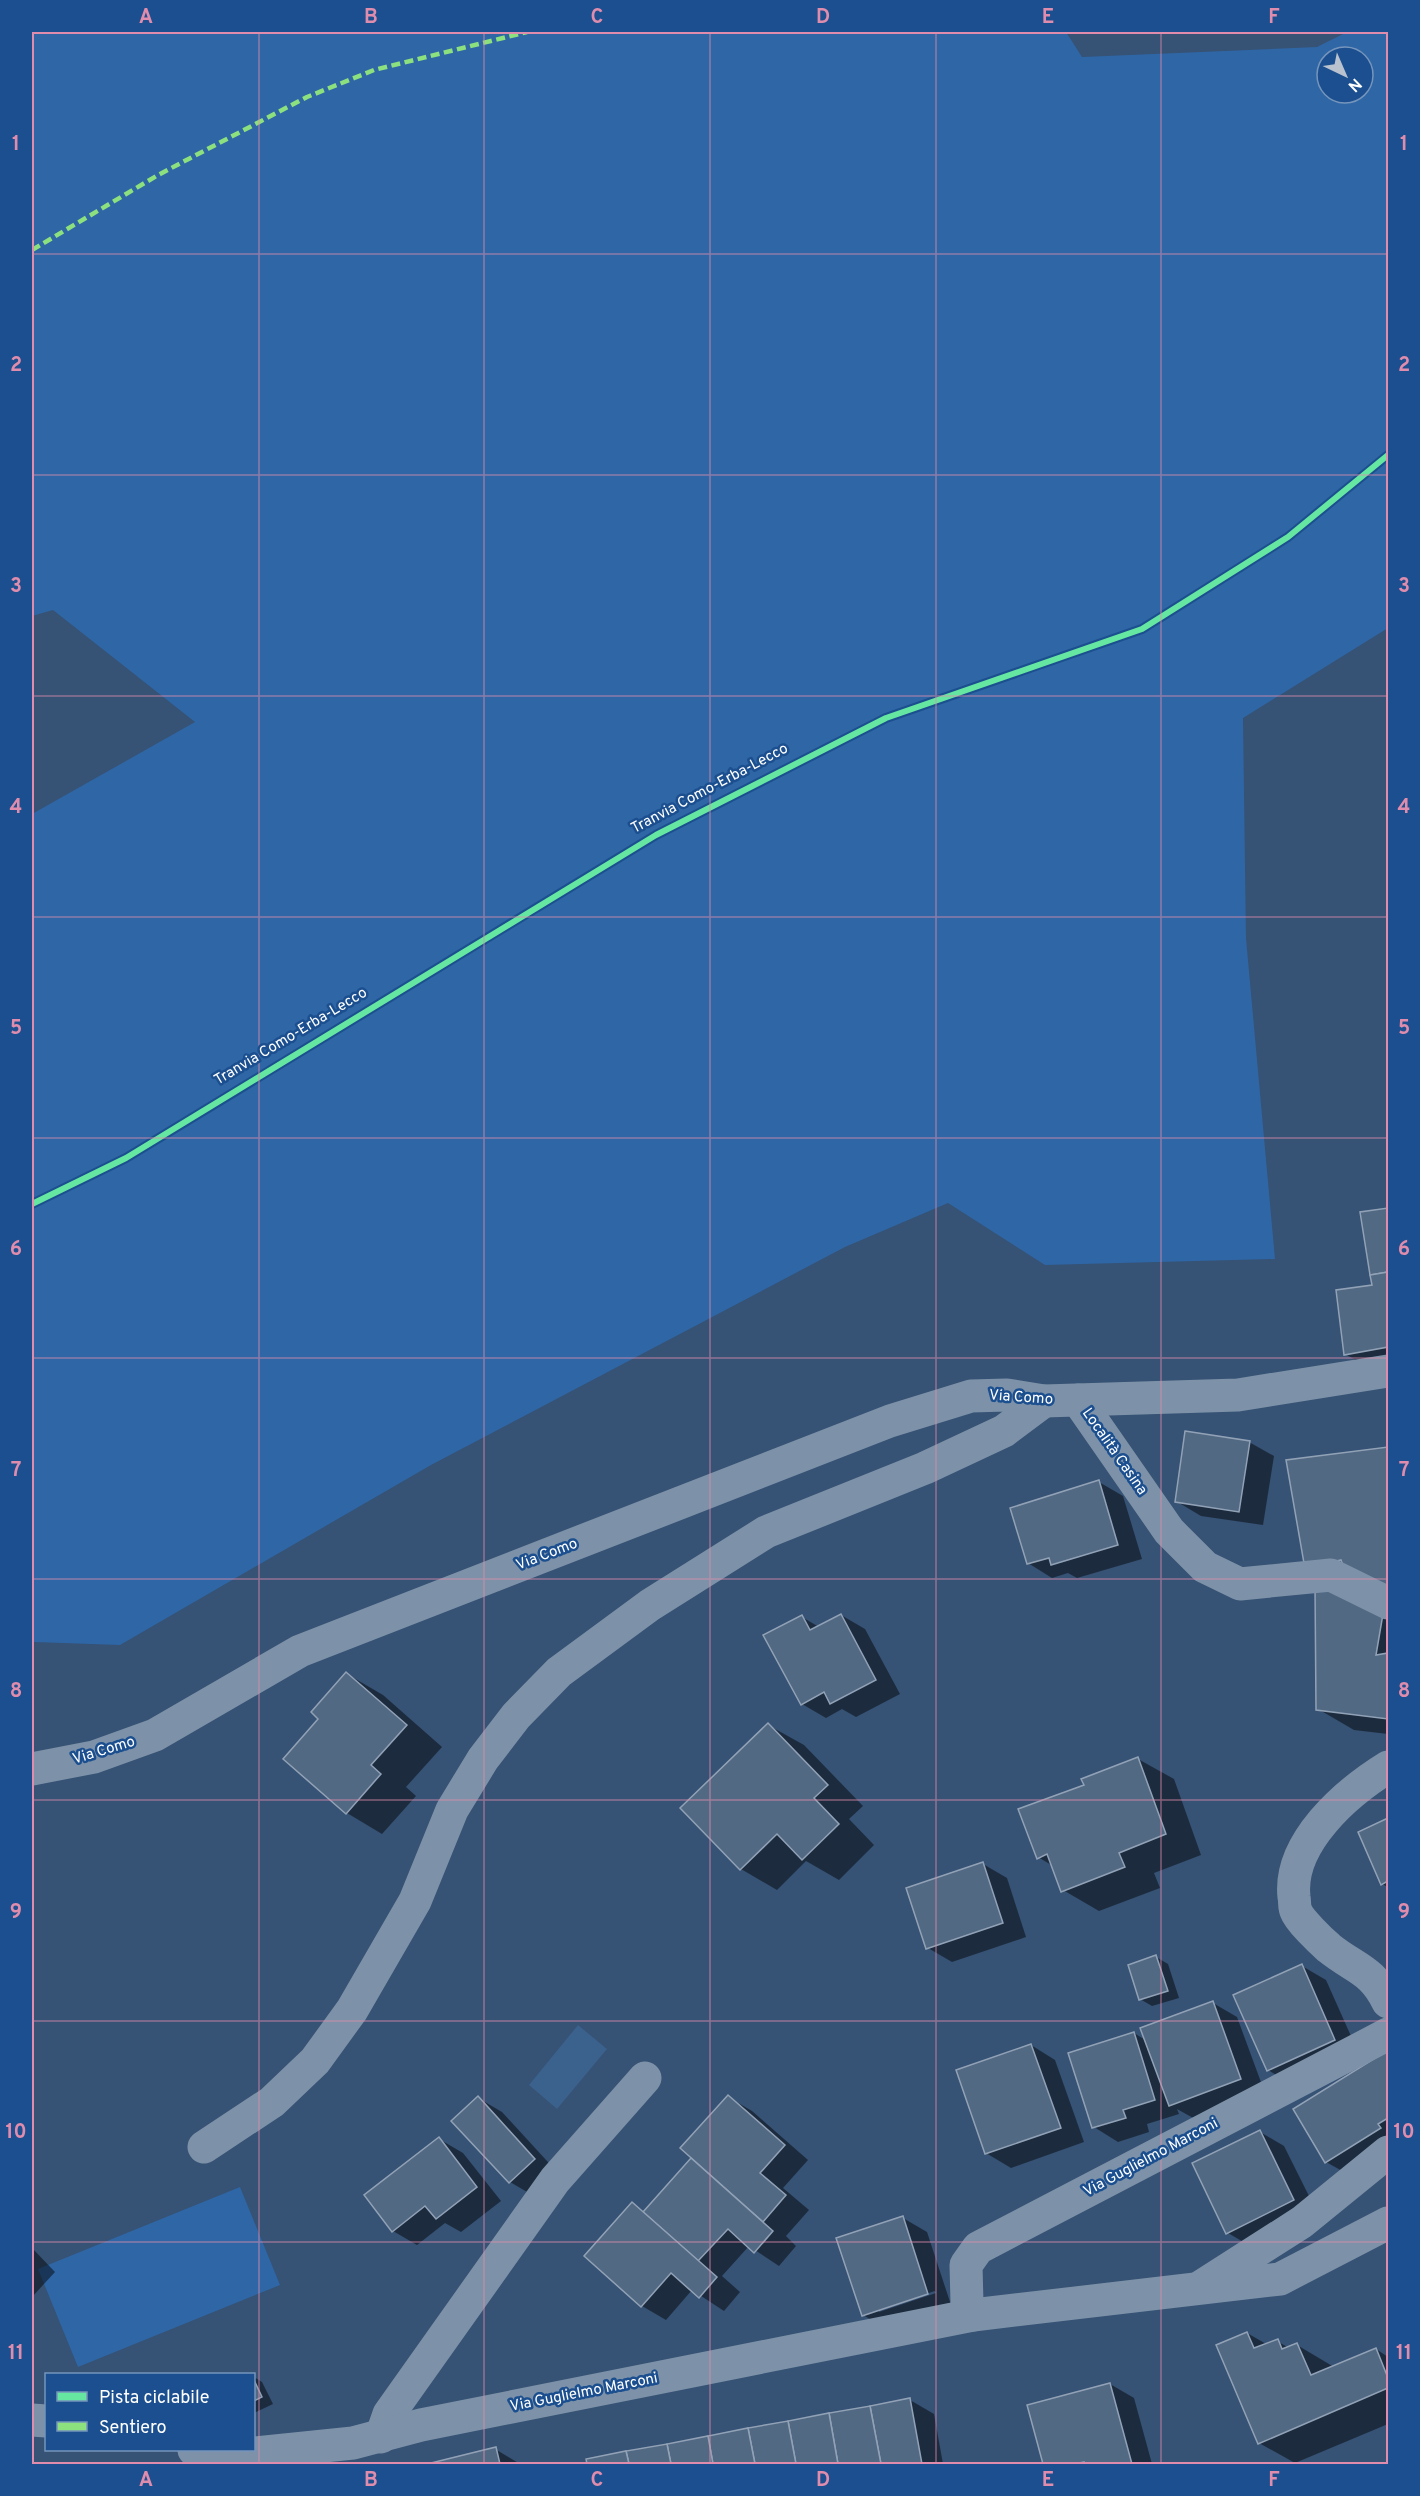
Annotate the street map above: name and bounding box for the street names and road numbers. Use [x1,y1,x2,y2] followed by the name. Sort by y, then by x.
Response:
[628,740,792,838] street label: Tranvia Como-Erba-Lecco
[211,984,371,1090] street label: Tranvia Como-Erba-Lecco
[988,1386,1054,1410] street label: Via Como
[1077,1405,1151,1499] street label: Località Casina
[514,1535,580,1575] street label: Via Como
[70,1733,138,1769] street label: Via Como
[1080,2114,1222,2202] street label: Via Guglielmo Marconi
[509,2369,659,2417] street label: Via Guglielmo Marconi

